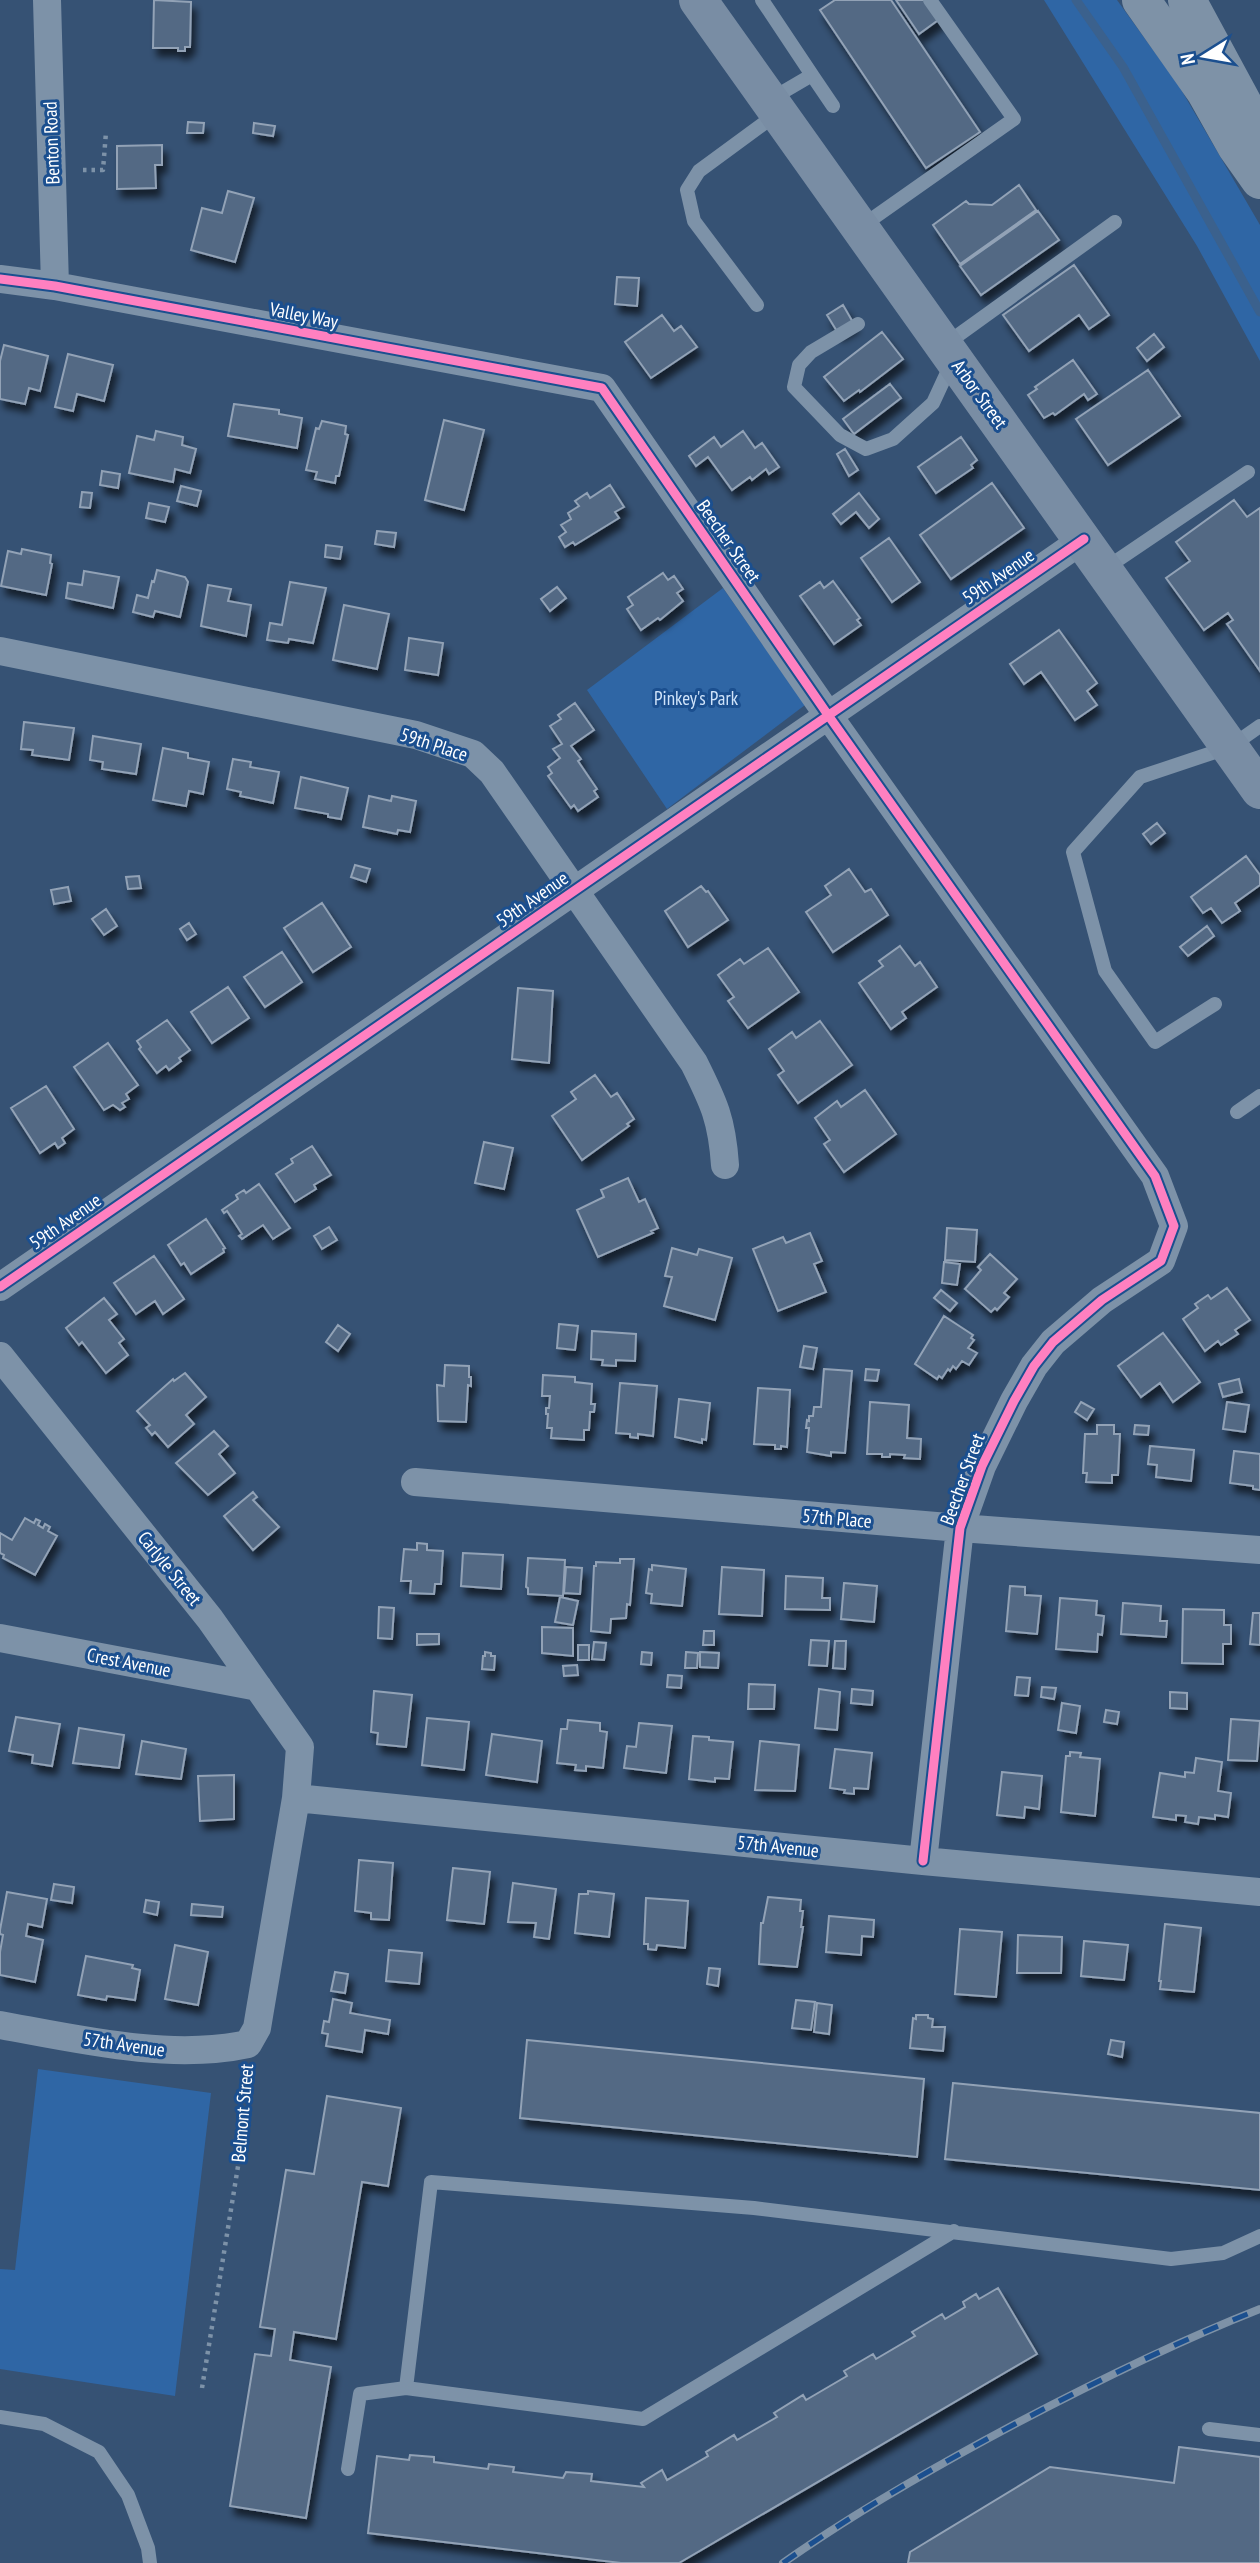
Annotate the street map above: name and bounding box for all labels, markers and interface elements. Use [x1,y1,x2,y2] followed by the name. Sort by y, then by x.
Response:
[1169,21,1239,91] north arrow
[1175,52,1200,67] text: N
[38,101,64,185] street label: Benton Road
[267,296,341,334] street label: Valley Way
[947,355,1013,434] street label: Arbor Street
[692,495,767,588] street label: Beecher Street
[957,542,1039,609] street label: 59th Avenue
[654,686,739,710] park label: Pinkey's Park
[397,722,471,766] street label: 59th Place
[491,865,573,932] street label: 59th Avenue
[24,1187,106,1254] street label: 59th Avenue
[934,1429,990,1528] street label: Beecher Street
[801,1503,873,1533] street label: 57th Place
[133,1526,208,1611] street label: Carlyle Street
[85,1642,173,1682] street label: Crest Avenue
[736,1830,820,1862] street label: 57th Avenue
[82,2026,166,2062] street label: 57th Avenue
[226,2062,258,2163] street label: Belmont Street

